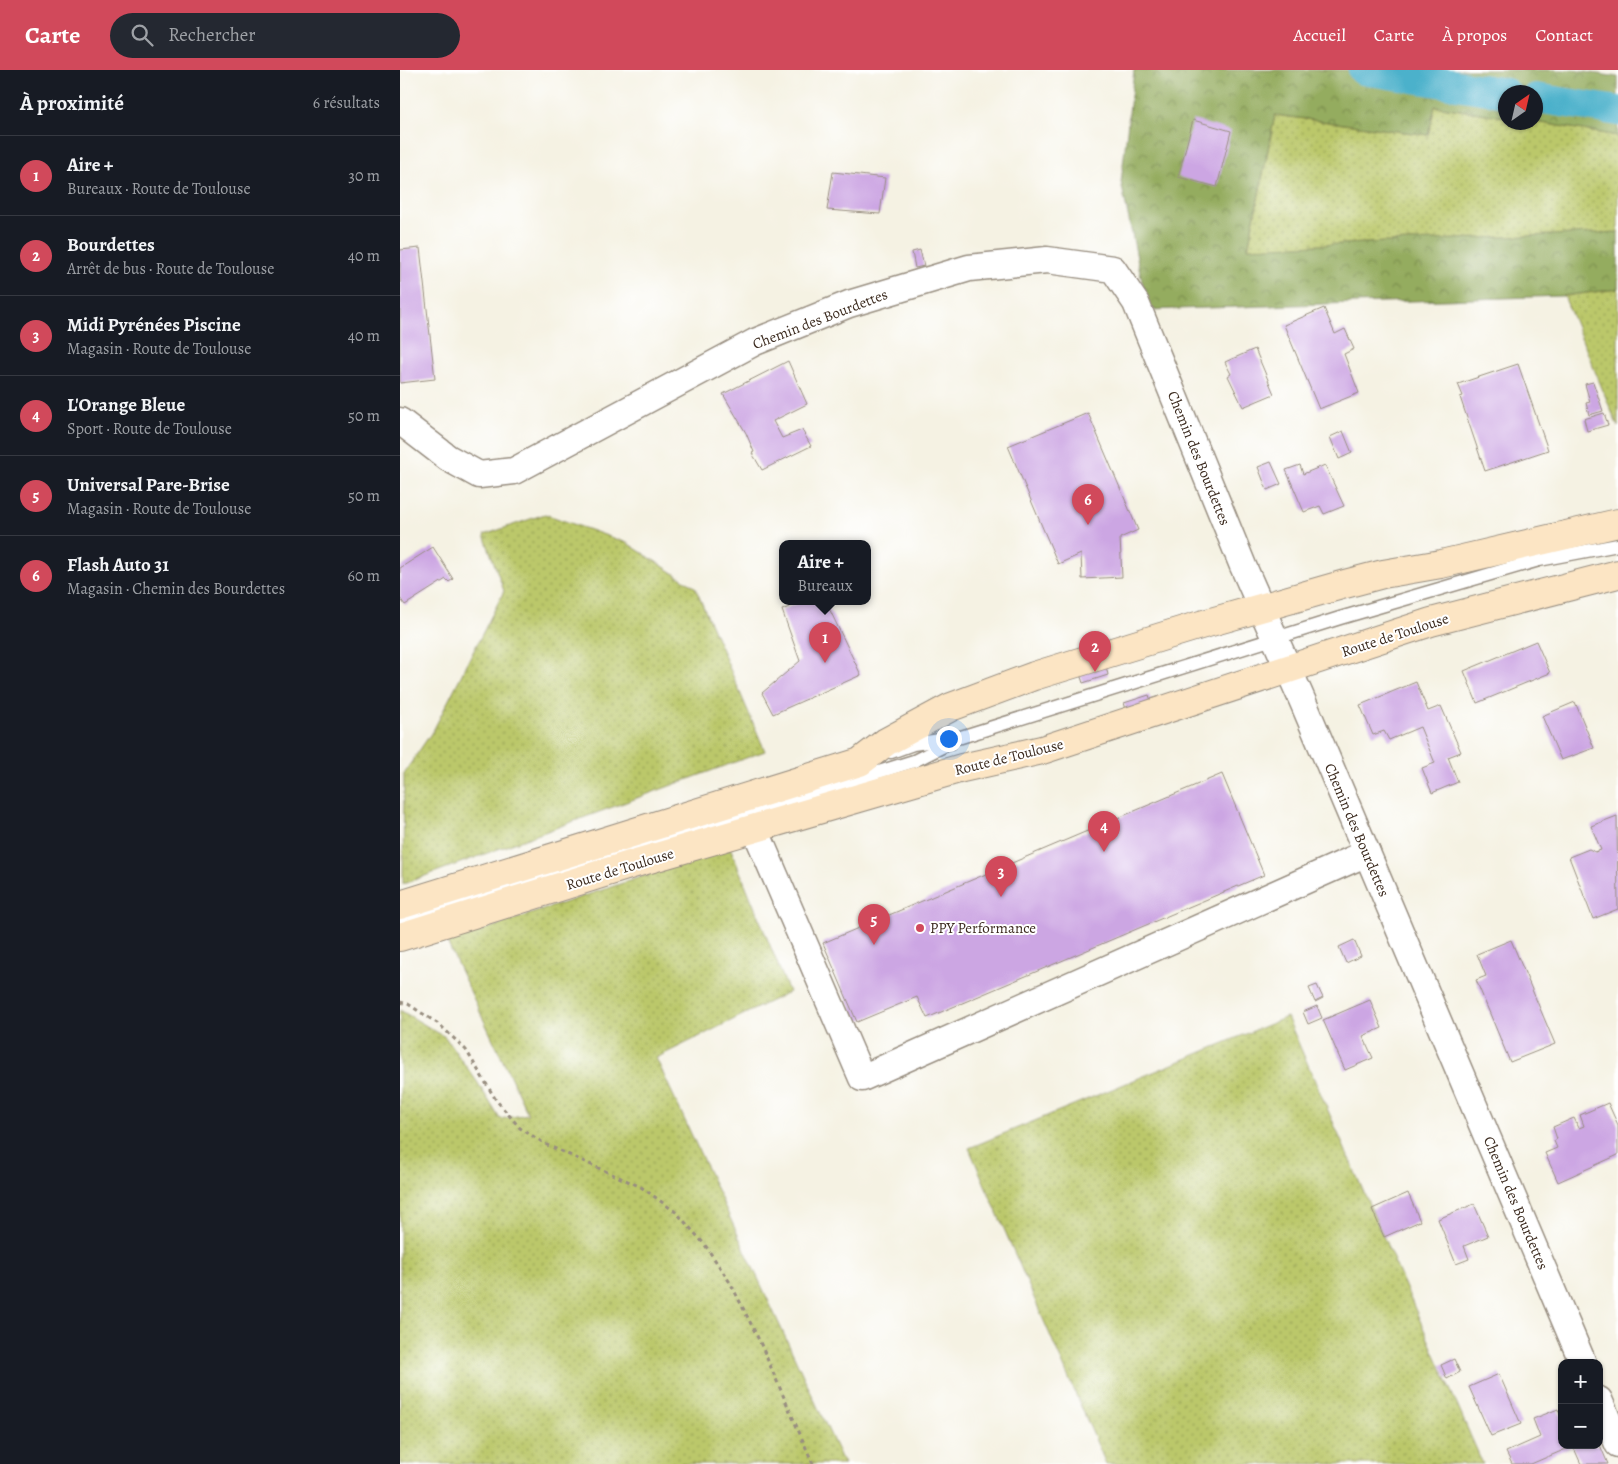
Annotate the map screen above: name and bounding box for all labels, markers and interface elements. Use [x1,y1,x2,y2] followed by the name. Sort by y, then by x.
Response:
[110,13,460,58] search box
[25,19,80,51] text: Carte
[128,21,156,49] icon: search
[168,22,256,48] text: Rechercher
[1293,23,1346,47] text: Accueil
[1374,23,1414,47] text: Carte
[1442,23,1507,47] text: À propos
[1535,23,1593,47] text: Contact
[1498,85,1543,130] north arrow
[20,89,124,117] text: À proximité
[313,92,380,114] text: 6 résultats
[67,152,113,178] text: Aire +
[33,165,39,187] text: 1
[348,165,380,187] text: 30 m
[67,178,251,200] text: Bureaux · Route de Toulouse
[67,232,155,258] text: Bourdettes
[32,245,40,267] text: 2
[348,245,380,267] text: 40 m
[67,258,274,280] text: Arrêt de bus · Route de Toulouse
[750,284,890,354] street label: Chemin des Bourdettes
[67,312,241,338] text: Midi Pyrénées Piscine
[33,325,39,347] text: 3
[348,325,380,347] text: 40 m
[67,338,251,360] text: Magasin · Route de Toulouse
[1163,388,1235,528] street label: Chemin des Bourdettes
[67,392,185,418] text: L'Orange Bleue
[32,405,40,427] text: 4
[348,405,380,427] text: 50 m
[67,418,232,440] text: Sport · Route de Toulouse
[67,472,230,498] text: Universal Pare-Brise
[1072,484,1104,525] pin: 6
[33,485,39,507] text: 5
[348,485,380,507] text: 50 m
[67,498,251,520] text: Magasin · Route de Toulouse
[779,540,871,605] popup
[797,549,844,575] text: Aire +
[67,552,169,578] text: Flash Auto 31
[32,565,40,587] text: 6
[348,565,380,587] text: 60 m
[797,575,853,597] text: Bureaux
[67,578,285,600] text: Magasin · Chemin des Bourdettes
[1339,608,1451,662] street label: Route de Toulouse
[809,622,841,663] pin: 1
[1079,631,1111,672] pin: 2
[936,726,962,752] your location
[952,734,1066,780] street label: Route de Toulouse
[1320,760,1394,900] street label: Chemin des Bourdettes
[1088,811,1120,852] pin: 4
[564,843,677,895] street label: Route de Toulouse
[985,856,1017,897] pin: 3
[858,904,890,945] pin: 5
[930,918,1036,938] place label: PPY Performance
[914,922,926,934] marker: PPY Performance
[1479,1133,1553,1273] street label: Chemin des Bourdettes
[1558,1359,1603,1449] map controls
[1558,1359,1603,1404] button: +
[1558,1404,1603,1449] button: −

